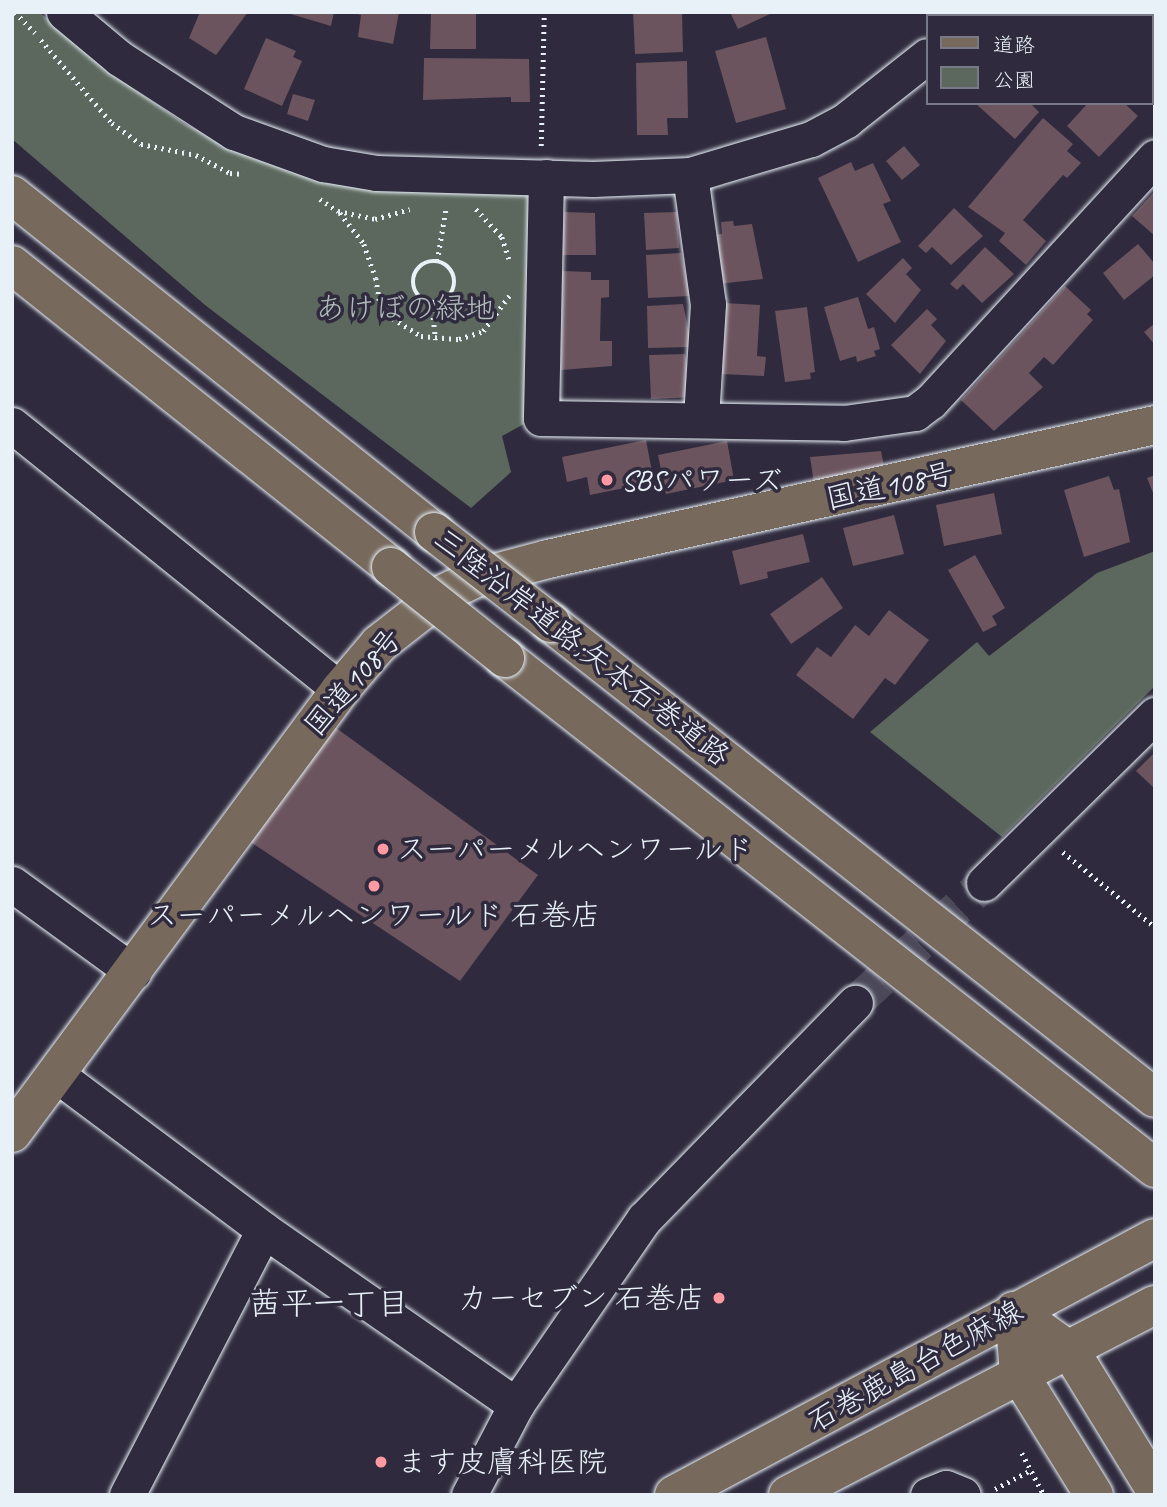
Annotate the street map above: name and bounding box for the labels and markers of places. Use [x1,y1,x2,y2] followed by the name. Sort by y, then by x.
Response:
[621,462,785,498] place label: SBSパワーズ
[599,472,615,488] marker: SBSパワーズ
[397,831,756,867] place label: スーパーメルヘンワールド
[375,841,391,857] marker: スーパーメルヘンワールド
[366,878,382,894] marker: スーパーメルヘンワールド 石巻店
[146,897,602,933] place label: スーパーメルヘンワールド 石巻店
[458,1280,705,1316] place label: カーセブン 石巻店
[711,1290,727,1306] marker: カーセブン 石巻店
[397,1444,607,1480] place label: ます皮膚科医院
[371,1452,391,1472] marker: ます皮膚科医院

